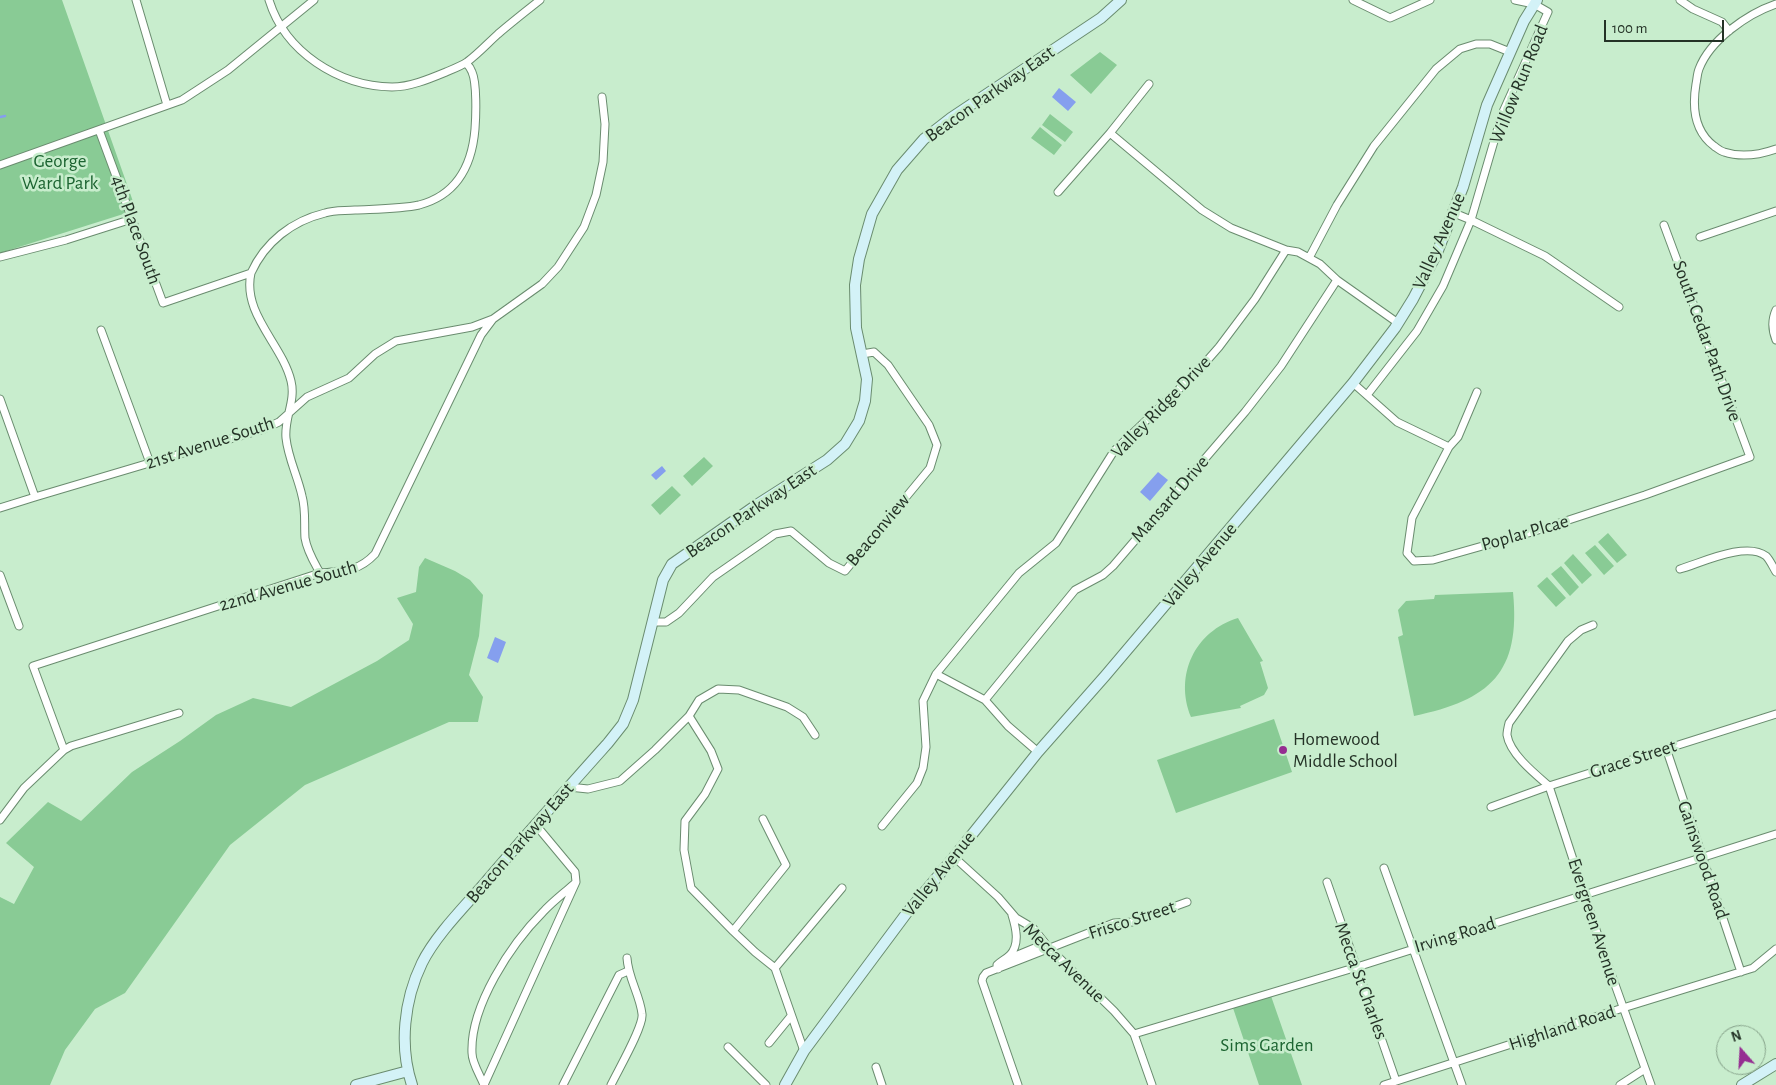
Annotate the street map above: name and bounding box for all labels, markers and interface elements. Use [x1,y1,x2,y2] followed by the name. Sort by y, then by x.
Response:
[1606,10,1726,42] scale bar
[1485,21,1553,147] street label: Willow Run Road
[1612,21,1647,36] text: 100 m
[921,41,1059,147] street label: Beacon Parkway East
[22,150,98,194] park label: George Ward Park
[106,172,166,288] street label: 4th Place South
[1408,189,1470,293] street label: Valley Avenue
[1667,258,1747,424] street label: South Cedar Path Drive
[1106,351,1216,463] street label: Valley Ridge Drive
[143,412,277,474] street label: 21st Avenue South
[1126,451,1214,547] street label: Mansard Drive
[681,459,821,563] street label: Beacon Parkway East
[841,489,915,571] street label: Beaconview
[1479,510,1571,556] street label: Poplar Plcae
[1158,518,1242,612] street label: Valley Avenue
[217,555,359,617] street label: 22nd Avenue South
[1293,728,1398,772] place label: Homewood Middle School
[1587,734,1679,784] street label: Grace Street
[1277,744,1289,756] marker: Homewood Middle School
[461,778,579,908] street label: Beacon Parkway East
[1672,798,1734,922] street label: Gainswood Road
[898,827,980,921] street label: Valley Avenue
[1563,855,1625,989] street label: Evergreen Avenue
[1086,895,1178,945] street label: Frisco Street
[1412,912,1498,958] street label: Irving Road
[1018,918,1110,1008] street label: Mecca Avenue
[1329,919,1393,1043] street label: Mecca St Charles
[1506,1000,1618,1056] street label: Highland Road
[1716,1025,1766,1075] north arrow
[1730,1029,1743,1045] text: N
[1220,1034,1314,1056] park label: Sims Garden

